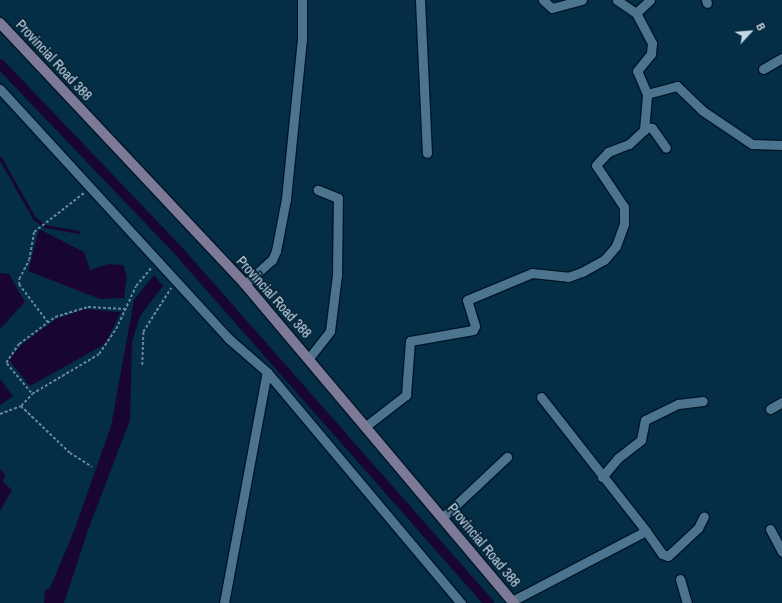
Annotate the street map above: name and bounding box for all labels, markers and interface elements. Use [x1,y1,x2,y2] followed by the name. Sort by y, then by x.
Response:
[730,12,770,52] north arrow
[12,16,96,104] street label: Provincial Road 388
[753,21,769,33] text: B
[233,253,315,341] street label: Provincial Road 388
[444,500,524,590] street label: Provincial Road 388

